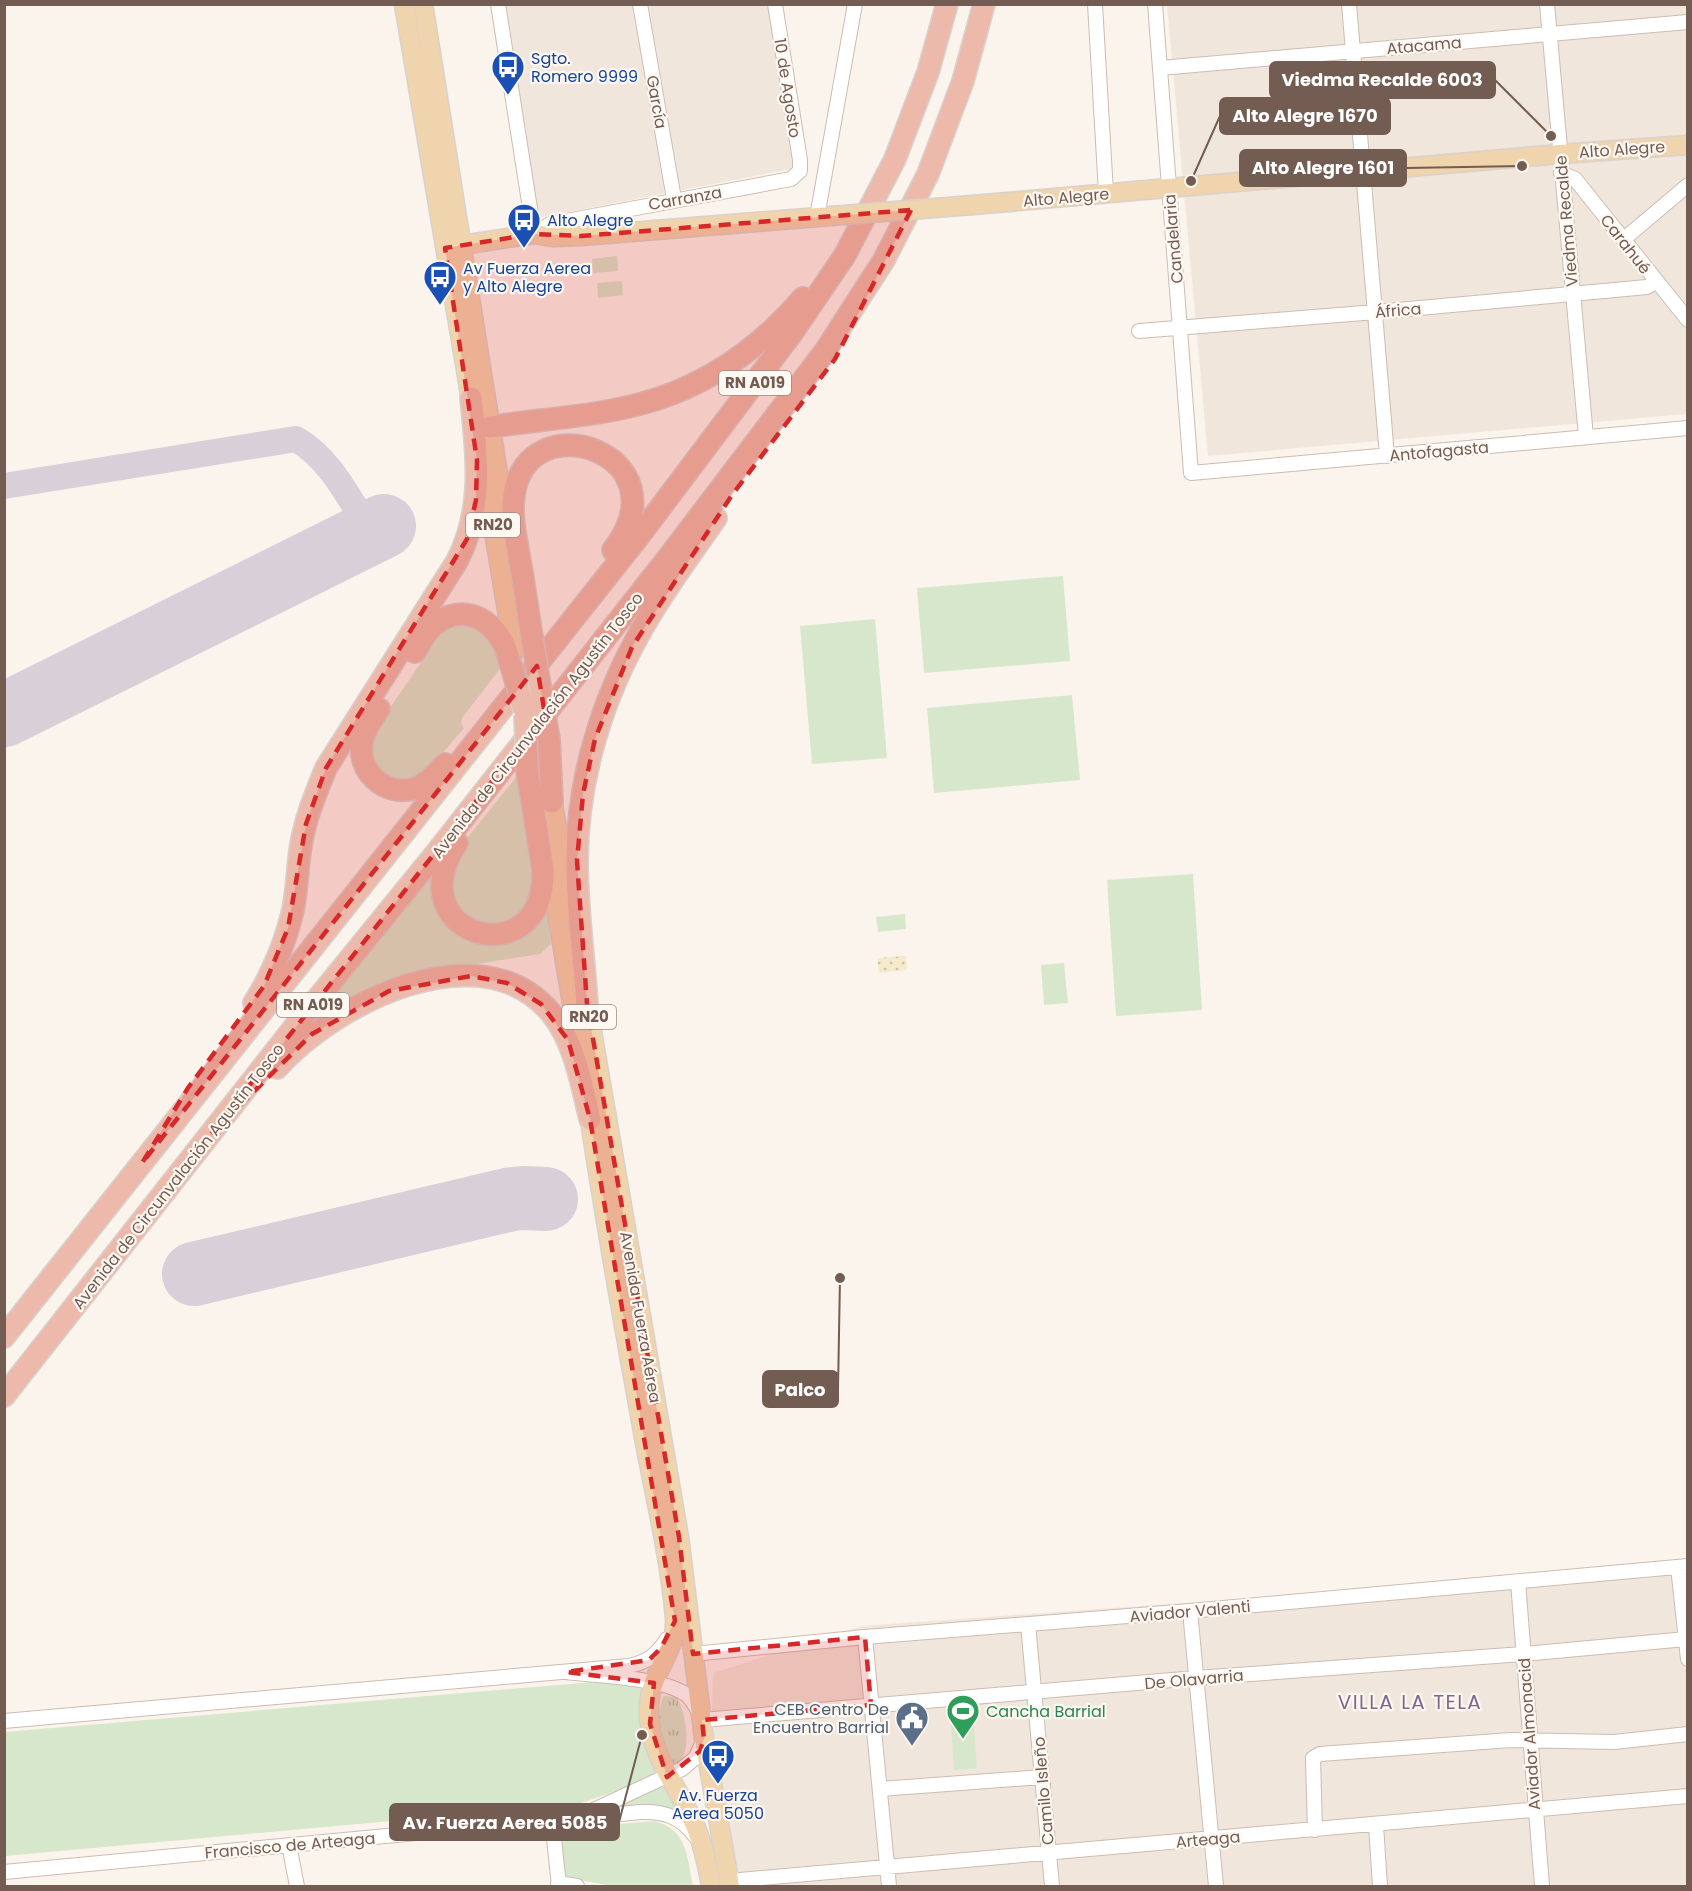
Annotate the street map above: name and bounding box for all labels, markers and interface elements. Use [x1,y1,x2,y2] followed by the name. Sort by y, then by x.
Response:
[1386,31,1463,60] street label: Atacama
[768,37,807,140] street label: 10 de Agosto
[531,47,638,88] place label: Sgto. Romero 9999
[490,49,526,96] bus stop icon: Sgto. Romero 9999
[1270,62,1495,98] callout: Viedma Recalde 6003
[1281,67,1483,92] text: Viedma Recalde 6003
[641,74,672,131] street label: García
[1220,98,1390,134] callout: Alto Alegre 1670
[1232,103,1378,128] text: Alto Alegre 1670
[1578,135,1666,164] street label: Alto Alegre
[1240,150,1406,186] callout: Alto Alegre 1601
[1549,154,1584,288] street label: Viedma Recalde
[1252,155,1394,180] text: Alto Alegre 1601
[647,181,724,216] street label: Carranza
[1022,182,1110,213] street label: Alto Alegre
[1158,193,1189,285] street label: Candelaria
[506,202,542,249] bus stop icon: Alto Alegre
[547,209,633,232] place label: Alto Alegre
[1595,210,1656,279] street label: Carahué
[463,257,591,298] place label: Av Fuerza Aerea y Alto Alegre
[422,259,458,306] bus stop icon: Av Fuerza Aerea y Alto Alegre
[1374,297,1422,324] street label: África
[719,371,791,395] road number: RN A019
[1388,436,1490,467] street label: Antofagasta
[466,513,520,537] road number: RN20
[426,587,649,863] street label: Avenida de Circunvalación Agustín Tosco
[277,993,349,1017] road number: RN A019
[562,1005,616,1029] road number: RN20
[67,1038,290,1314] street label: Avenida de Circunvalación Agustín Tosco
[614,1230,667,1405] street label: Avenida Fuerza Aérea
[763,1371,838,1407] callout: Palco
[774,1377,826,1402] text: Palco
[1129,1595,1251,1628] street label: Aviador Valenti
[1513,1657,1546,1811] street label: Aviador Almonacid
[1144,1664,1245,1695] street label: De Olavarria
[1338,1688,1482,1716] district label: VILLA LA TELA
[945,1693,981,1740] sports icon: Cancha Barrial
[753,1698,889,1739] place label: CEB Centro De Encuentro Barrial
[894,1700,930,1747] public building icon: CEB Centro De Encuentro Barrial
[986,1700,1106,1723] place label: Cancha Barrial
[1027,1736,1060,1846] street label: Camilo Isleño
[700,1738,736,1785] bus stop icon: Av. Fuerza Aerea 5050
[672,1784,764,1825] place label: Av. Fuerza Aerea 5050
[390,1804,619,1840] callout: Av. Fuerza Aerea 5085
[402,1810,608,1835] text: Av. Fuerza Aerea 5085
[1175,1825,1241,1854] street label: Arteaga
[204,1827,376,1864] street label: Francisco de Arteaga

